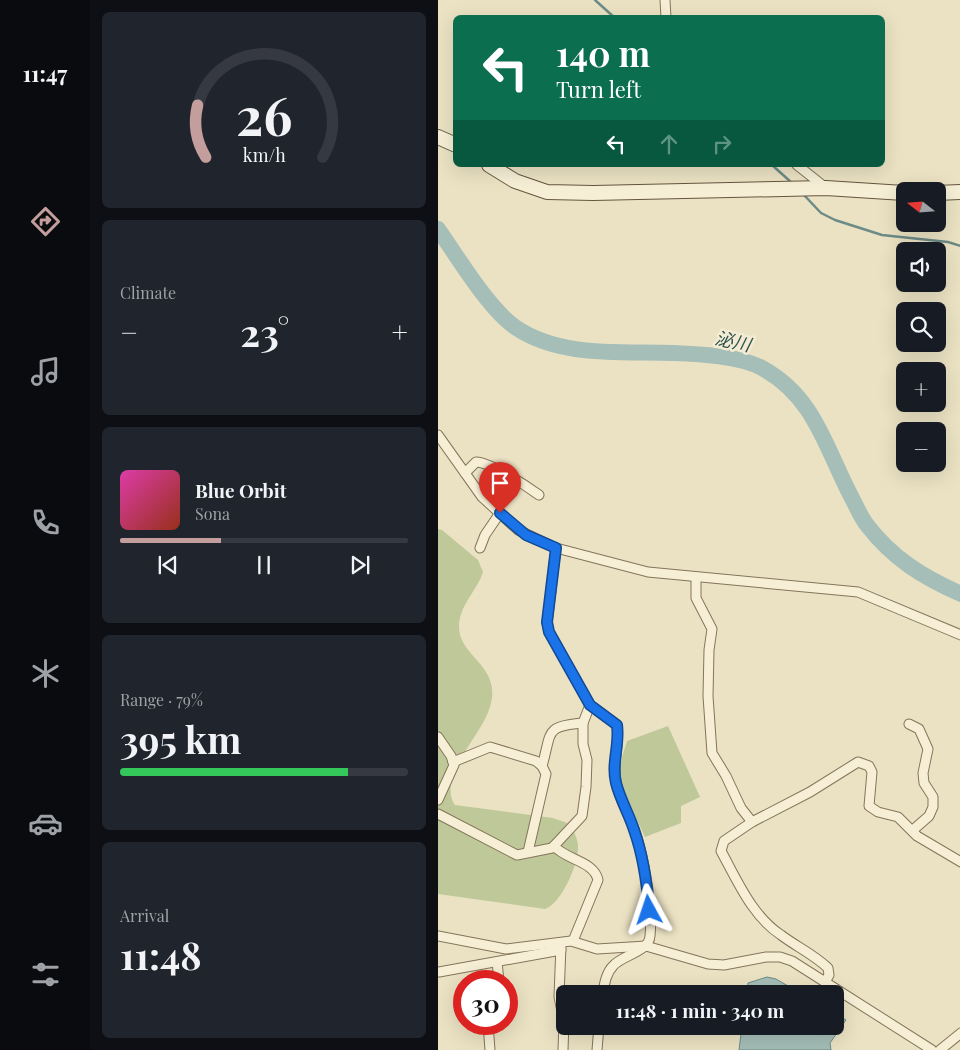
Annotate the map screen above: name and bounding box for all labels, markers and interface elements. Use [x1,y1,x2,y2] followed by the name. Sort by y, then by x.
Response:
[556,29,650,76] text: 140 m
[473,35,538,100] icon: left
[23,58,67,88] text: 11:47
[556,74,641,104] text: Turn left
[236,80,292,149] text: 26
[602,130,630,158] icon: left
[655,130,683,158] icon: ahead
[708,130,736,158] icon: right
[243,143,286,166] text: km/h
[896,182,946,232] north arrow
[896,182,946,472] map controls
[28,204,63,239] icon: directions
[896,242,946,292] button: sound
[120,282,176,303] text: Climate
[896,302,946,352] button: search
[240,306,289,357] text: 23°
[120,313,138,350] text: −
[392,313,408,350] text: +
[713,326,755,357] water label: 泌川
[28,354,63,389] icon: music
[896,362,946,412] button: +
[896,422,946,472] button: −
[479,462,521,513] pin
[486,469,514,497] icon: arrive
[195,477,286,503] text: Blue Orbit
[195,503,230,524] text: Sona
[28,505,63,540] icon: phone
[154,551,182,579] icon: previous
[250,551,278,579] icon: pause
[346,551,374,579] icon: next
[28,656,63,691] icon: climate
[120,689,203,710] text: Range · 79%
[120,713,241,764] text: 395 km
[28,806,63,841] icon: car
[622,883,674,935] position arrow
[120,905,169,926] text: Arrival
[120,929,202,980] text: 11:48
[28,957,63,992] icon: filters
[453,970,518,1035] speed limit sign: 30
[616,997,784,1023] text: 11:48 · 1 min · 340 m

